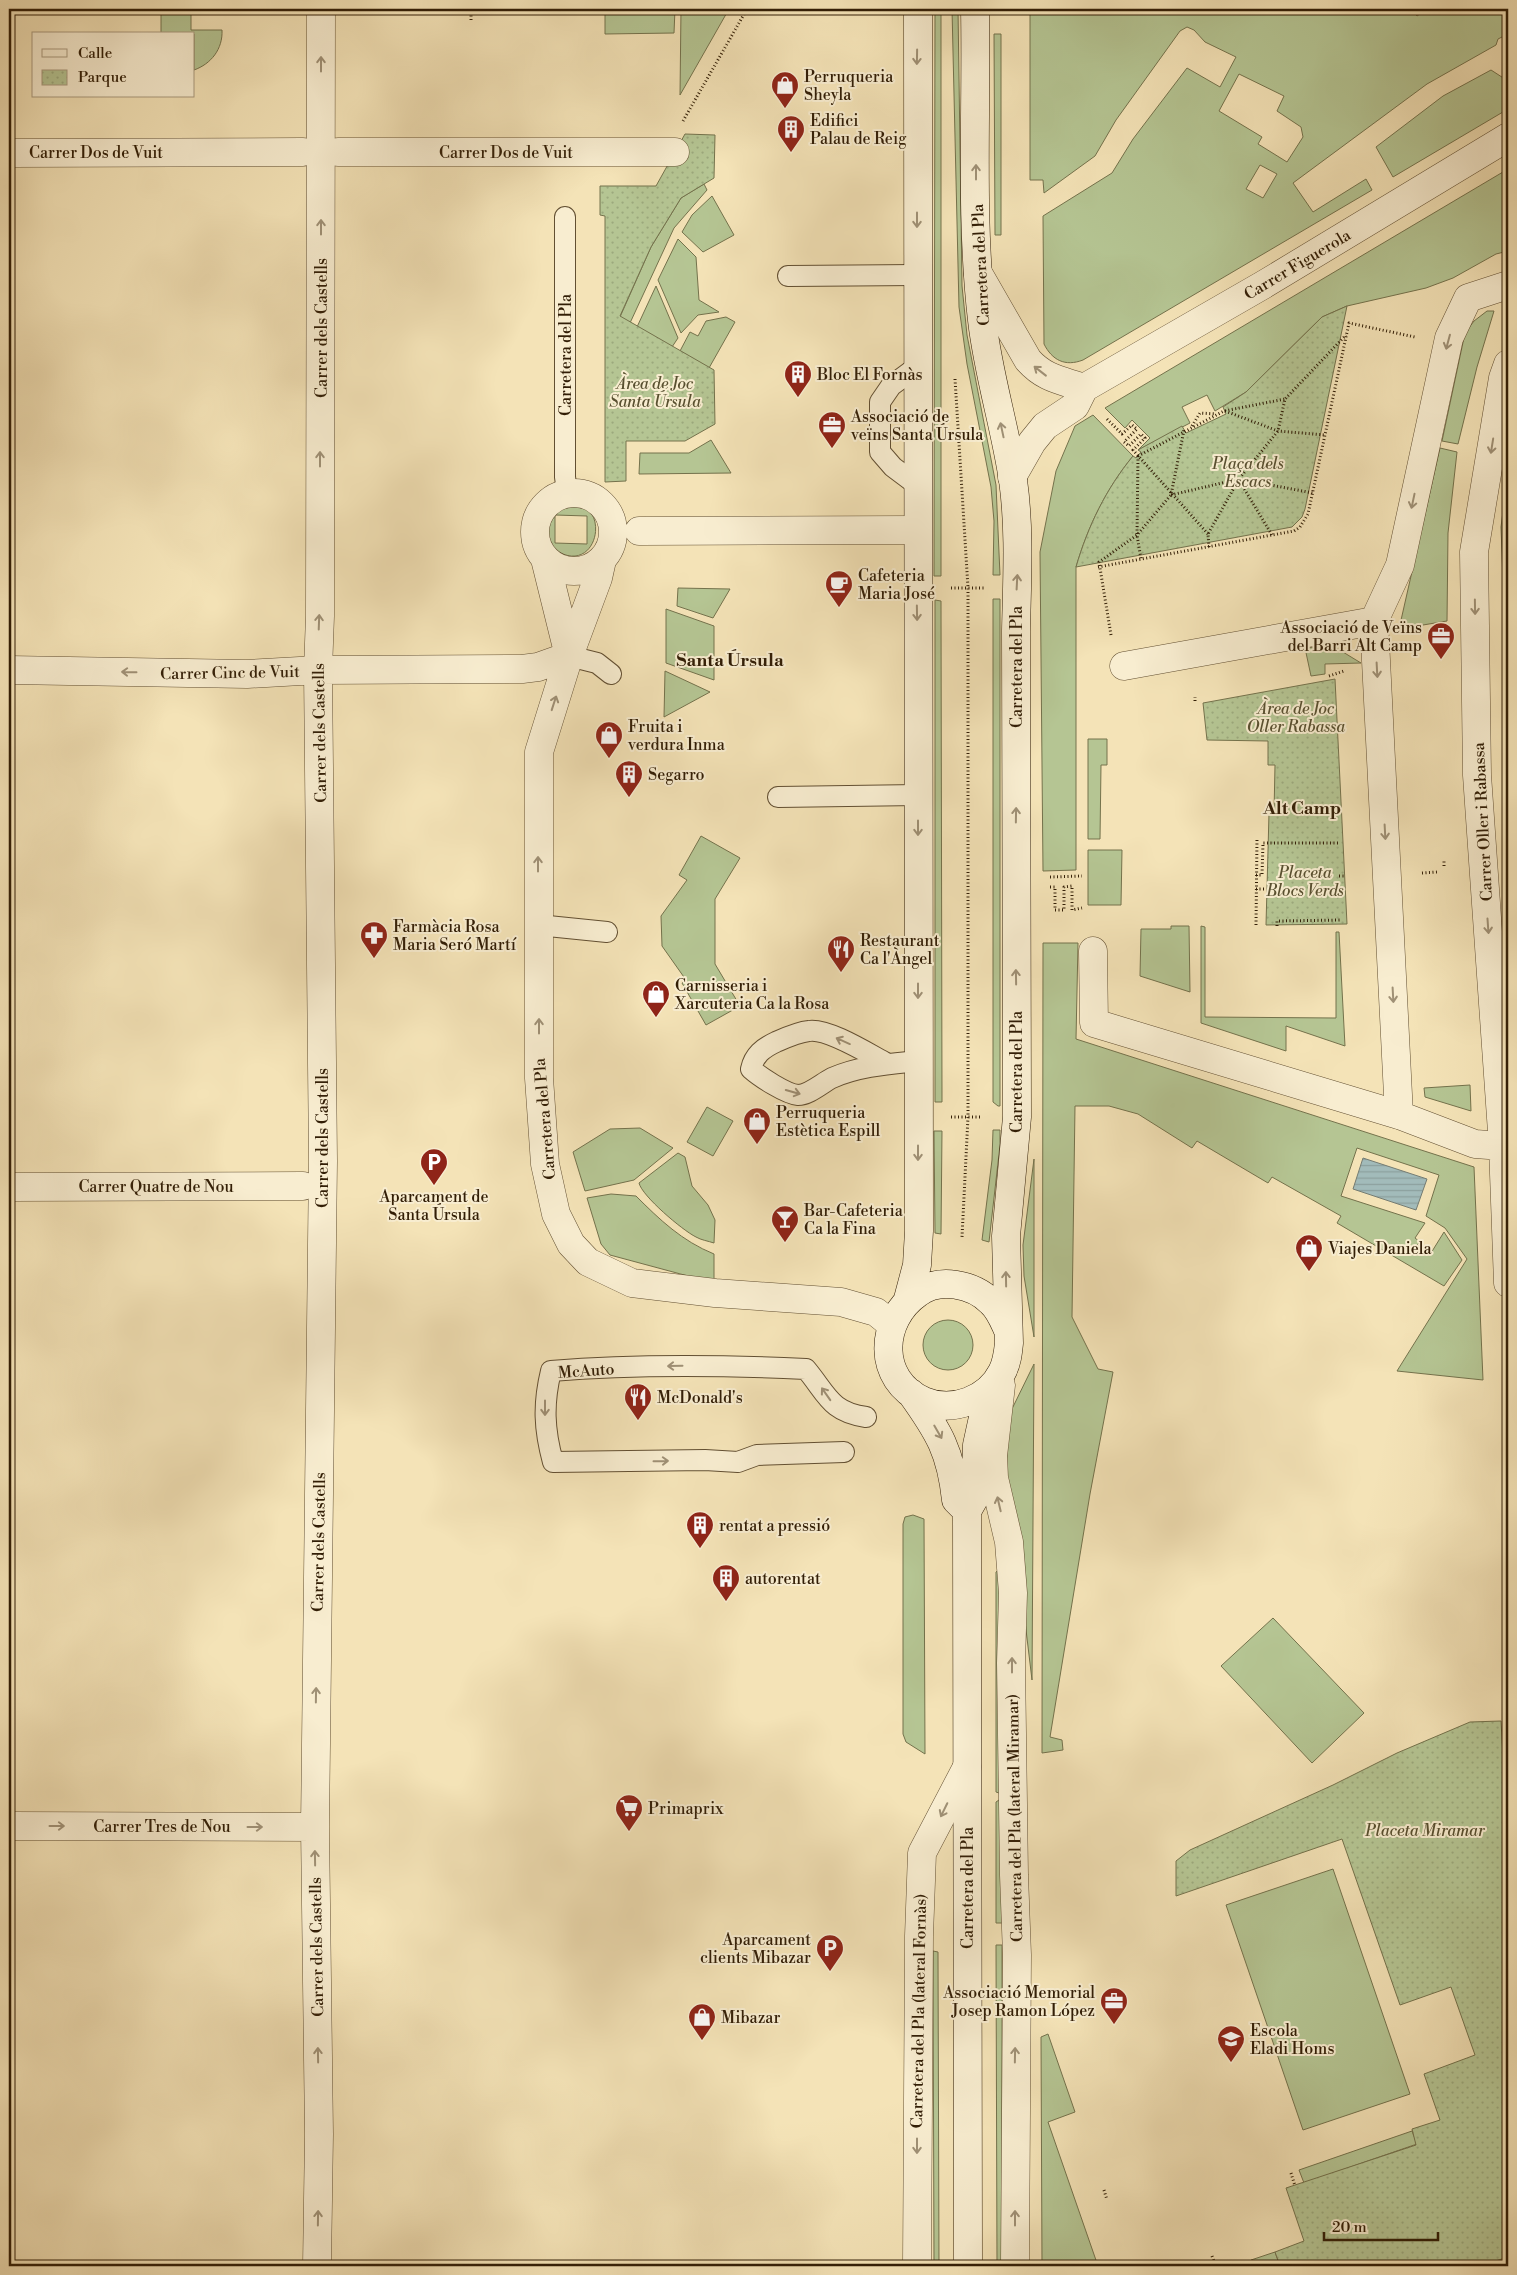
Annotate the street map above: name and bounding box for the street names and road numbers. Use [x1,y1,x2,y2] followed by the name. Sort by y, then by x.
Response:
[29,143,163,163] street label: Carrer Dos de Vuit
[439,143,573,163] street label: Carrer Dos de Vuit
[968,203,994,326] street label: Carretera del Pla
[1240,225,1355,305] street label: Carrer Figuerola
[312,258,332,398] street label: Carrer dels Castells
[556,293,576,416] street label: Carretera del Pla
[1007,605,1027,728] street label: Carretera del Pla
[160,662,300,684] street label: Carrer Cinc de Vuit
[309,663,331,803] street label: Carrer dels Castells
[1469,741,1497,902] street label: Carrer Oller i Rabassa
[1007,1010,1027,1133] street label: Carretera del Pla
[530,1056,560,1181] street label: Carretera del Pla
[313,1068,333,1208] street label: Carrer dels Castells
[78,1177,234,1197] street label: Carrer Quatre de Nou
[557,1359,615,1383] street label: McAuto
[308,1472,330,1612] street label: Carrer dels Castells
[1003,1694,1027,1942] street label: Carretera del Pla (lateral Miramar)
[93,1817,231,1837] street label: Carrer Tres de Nou
[958,1826,978,1949] street label: Carretera del Pla
[306,1877,328,2017] street label: Carrer dels Castells
[907,1893,931,2129] street label: Carretera del Pla (lateral Fornàs)

